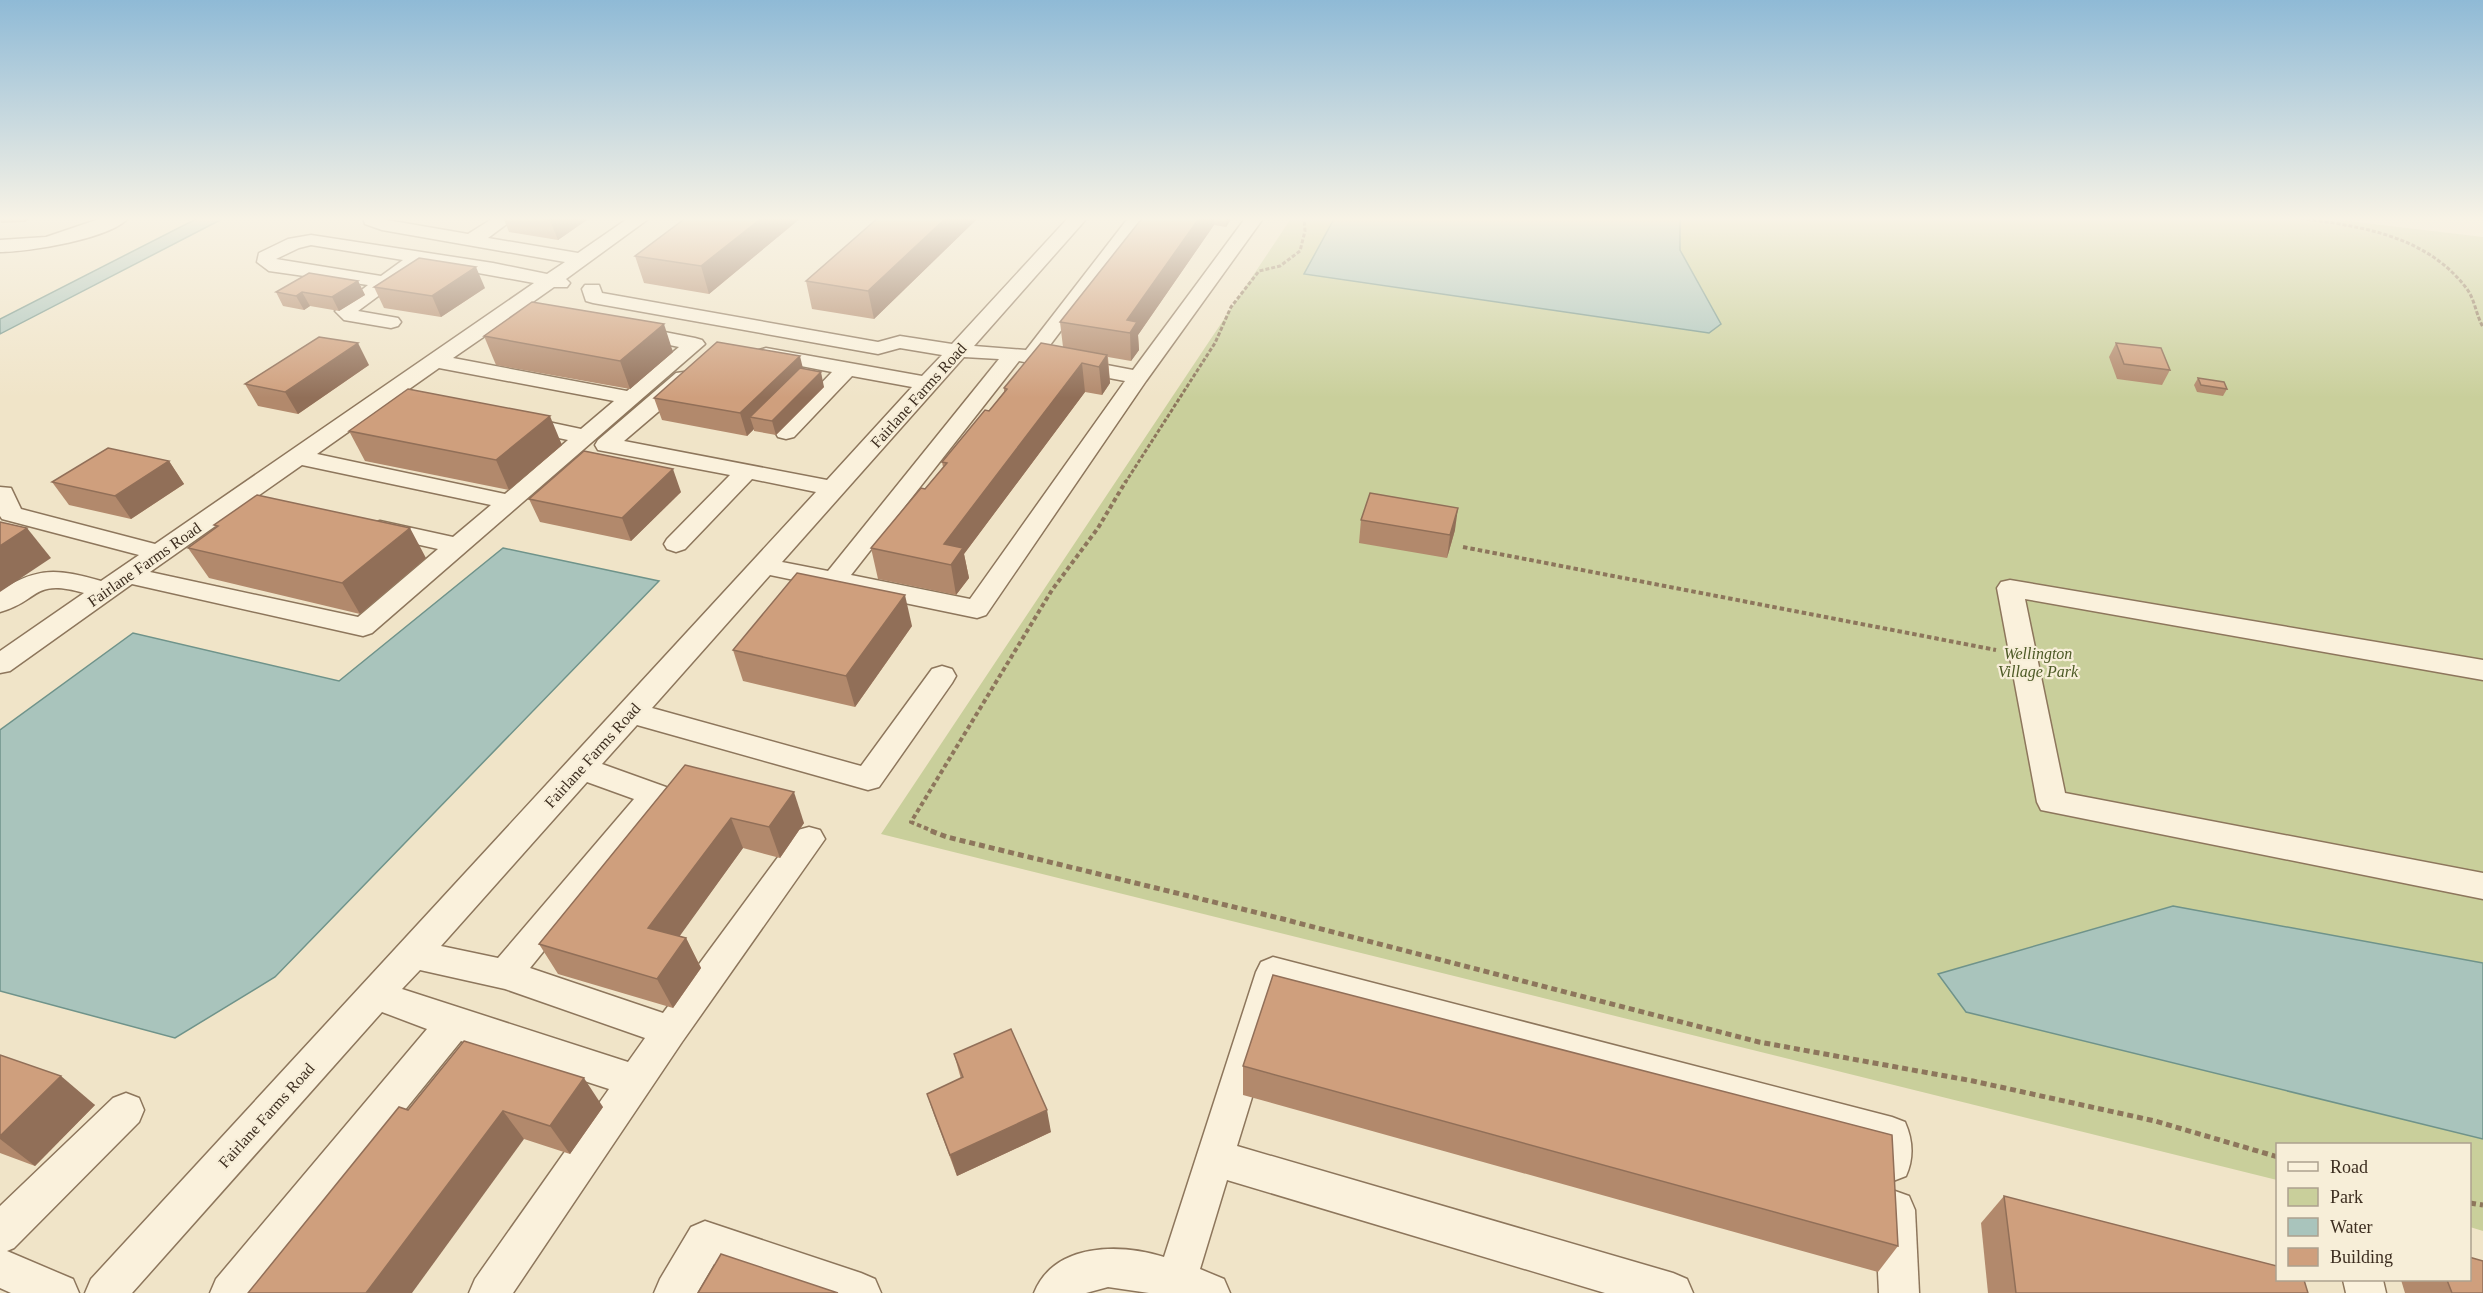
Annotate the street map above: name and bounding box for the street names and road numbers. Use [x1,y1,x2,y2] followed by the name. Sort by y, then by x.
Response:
[867,340,970,451] street label: Fairlane Farms Road
[84,519,204,610] street label: Fairlane Farms Road
[541,700,644,811] street label: Fairlane Farms Road
[215,1060,318,1171] street label: Fairlane Farms Road

